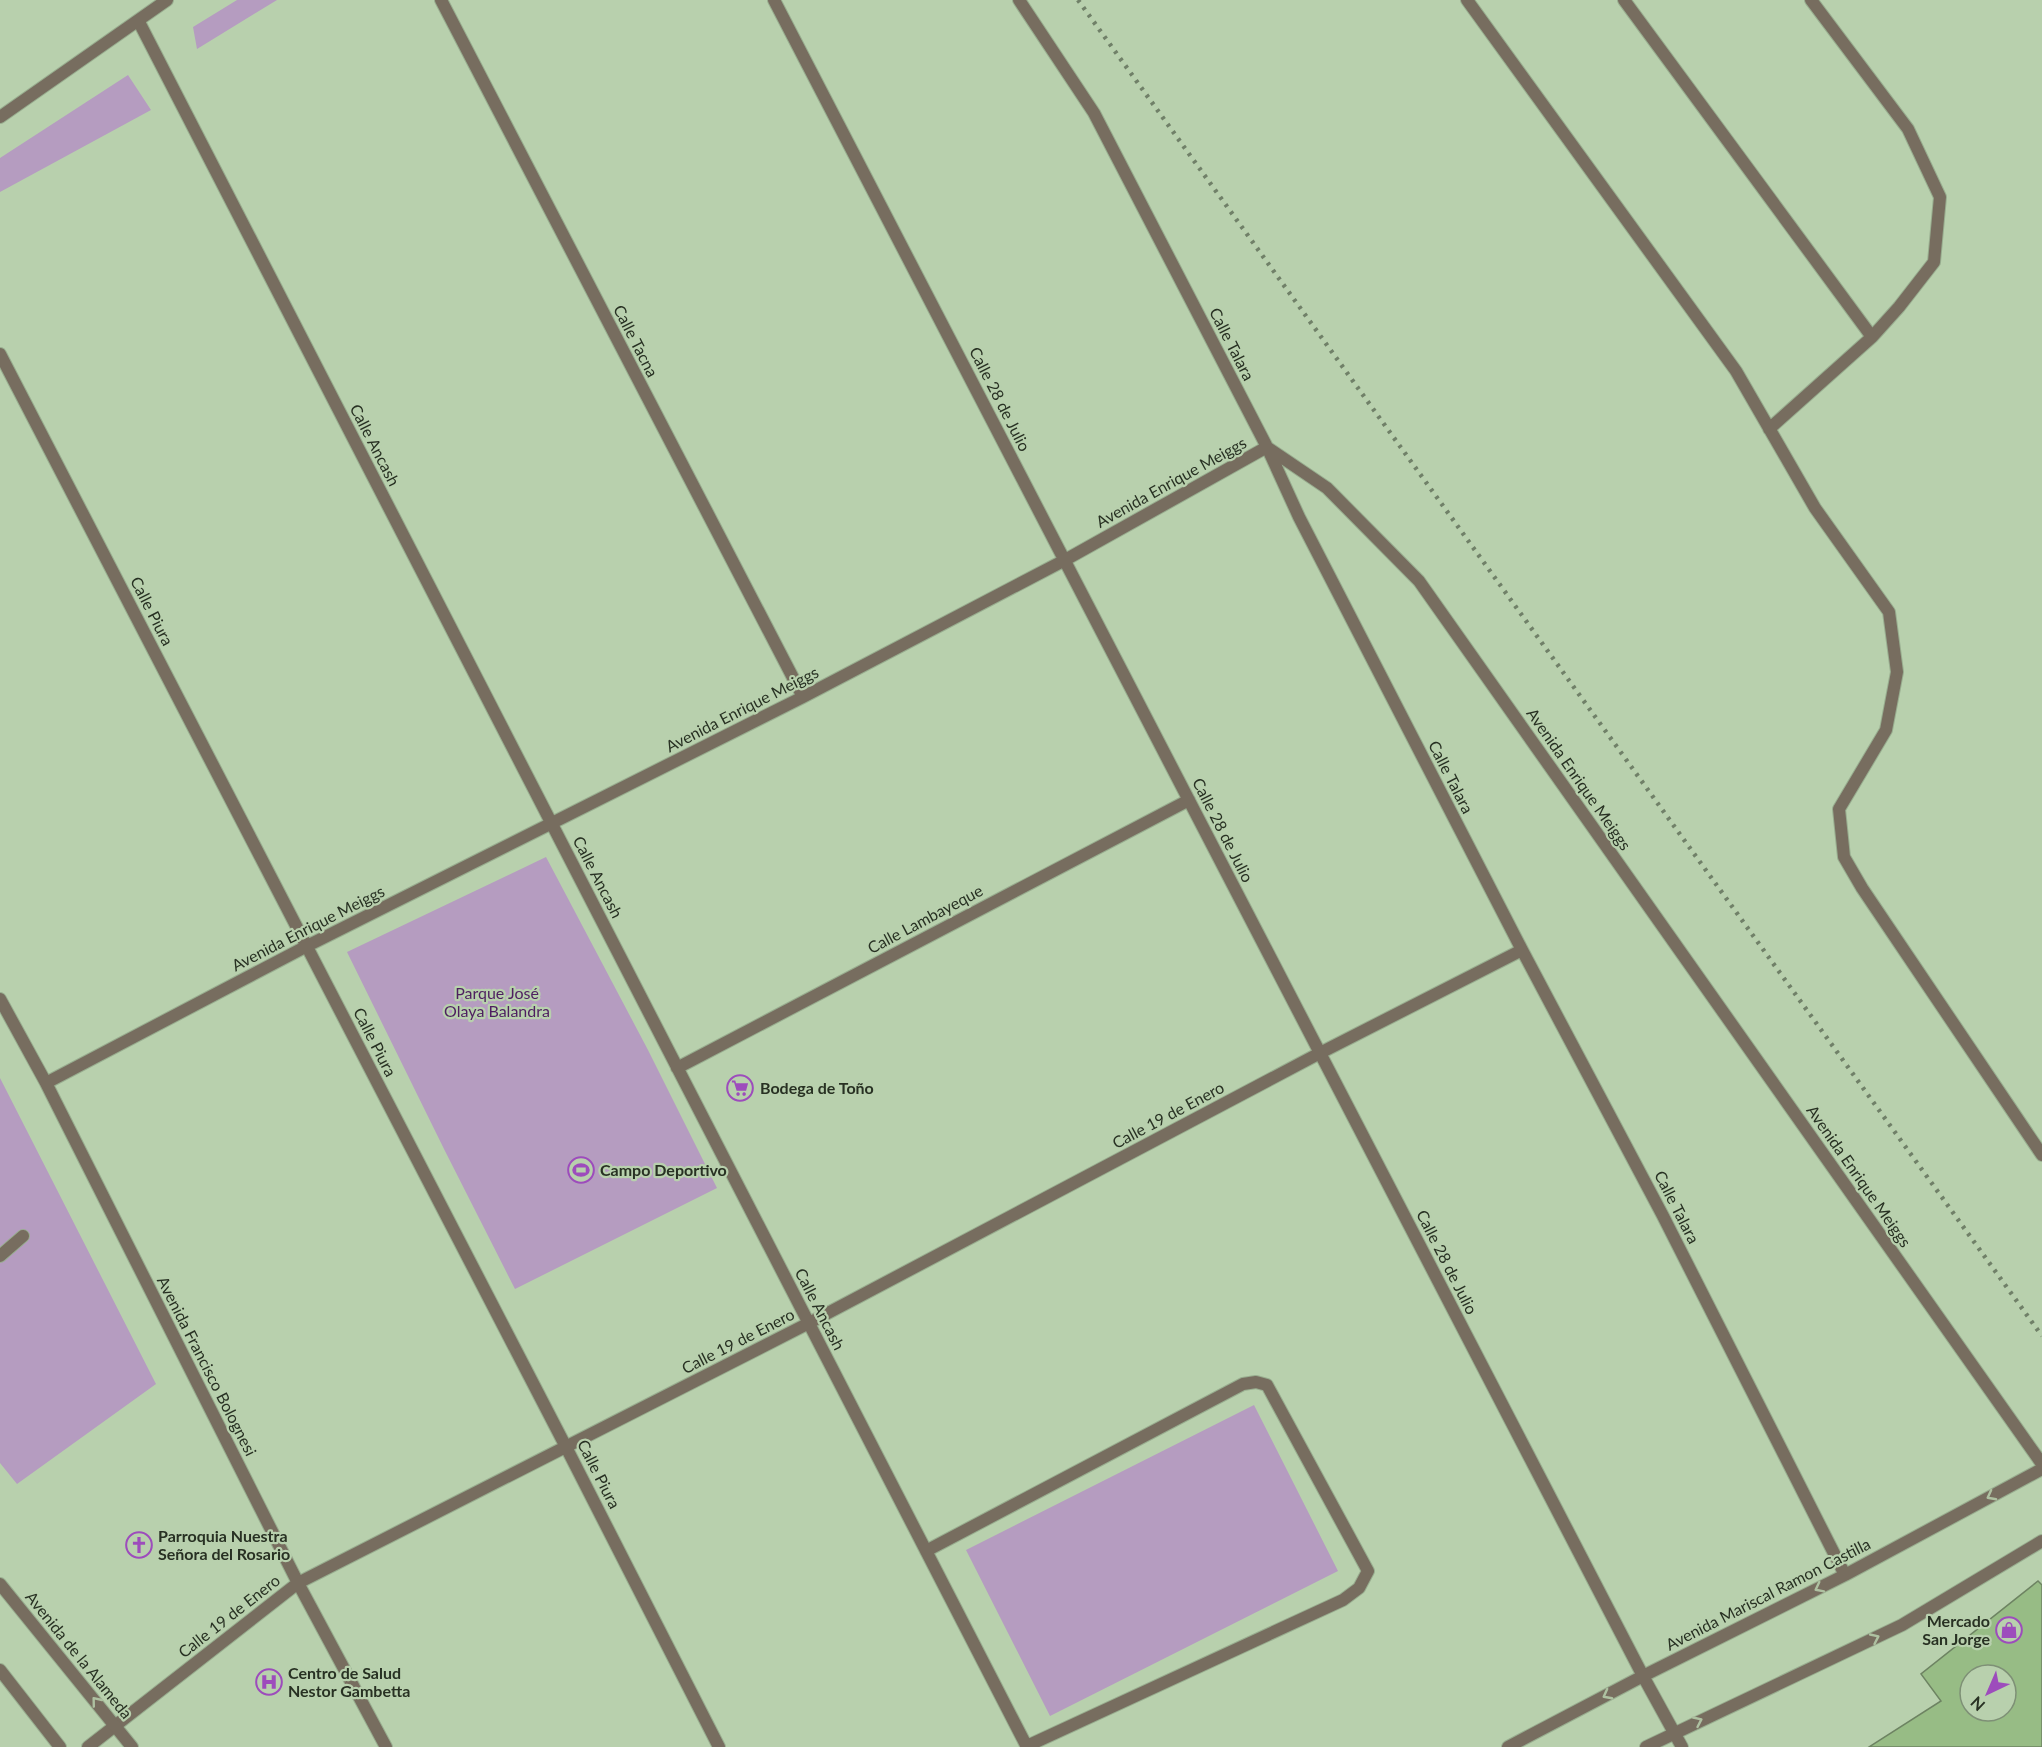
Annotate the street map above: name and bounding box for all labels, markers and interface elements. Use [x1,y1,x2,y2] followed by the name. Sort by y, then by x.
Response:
[610,302,663,380] street label: Calle Tacna
[1206,304,1259,383] street label: Calle Talara
[966,343,1035,454] street label: Calle 28 de Julio
[347,401,404,489] street label: Calle Ancash
[1092,432,1249,531] street label: Avenida Enrique Meiggs
[127,573,178,648] street label: Calle Piura
[662,662,821,755] street label: Avenida Enrique Meiggs
[1523,704,1636,853] street label: Avenida Enrique Meiggs
[1425,737,1478,816] street label: Calle Talara
[1189,774,1258,885] street label: Calle 28 de Julio
[570,833,627,921] street label: Calle Ancash
[864,880,986,957] street label: Calle Lambayeque
[228,881,387,974] street label: Avenida Enrique Meiggs
[444,983,550,1020] park label: Parque José Olaya Balandra
[350,1004,401,1079] street label: Calle Piura
[725,1073,755,1103] supermarket icon: Bodega de Toño
[1109,1077,1227,1152] street label: Calle 19 de Enero
[760,1078,874,1097] place label: Bodega de Toño
[1803,1101,1916,1250] street label: Avenida Enrique Meiggs
[566,1155,596,1185] sports icon: Campo Deportivo
[600,1160,727,1179] place label: Campo Deportivo
[1651,1167,1704,1246] street label: Calle Talara
[1413,1206,1482,1317] street label: Calle 28 de Julio
[792,1265,849,1353] street label: Calle Ancash
[154,1273,261,1459] street label: Avenida Francisco Bolognesi
[678,1304,797,1377] street label: Calle 19 de Enero
[574,1436,625,1511] street label: Calle Piura
[1986,1489,1997,1500] one-way arrow
[158,1526,290,1563] place label: Parroquia Nuestra Señora del Rosario
[124,1530,154,1560] church icon: Parroquia Nuestra Señora del Rosario
[1662,1534,1873,1654] street label: Avenida Mariscal Ramon Castilla
[174,1570,283,1661] street label: Calle 19 de Enero
[1814,1581,1825,1593] one-way arrow
[22,1587,137,1722] street label: Avenida de la Alameda
[1922,1611,1990,1648] place label: Mercado San Jorge
[1994,1615,2024,1645] shop icon: Mercado San Jorge
[1868,1633,1879,1645] one-way arrow
[288,1663,410,1700] place label: Centro de Salud Nestor Gambetta
[1958,1663,2018,1723] north arrow
[254,1667,284,1697] hospital icon: Centro de Salud Nestor Gambetta
[1603,1688,1613,1699] one-way arrow
[1966,1693,1988,1715] text: N
[92,1697,103,1708] one-way arrow
[1692,1716,1703,1728] one-way arrow

